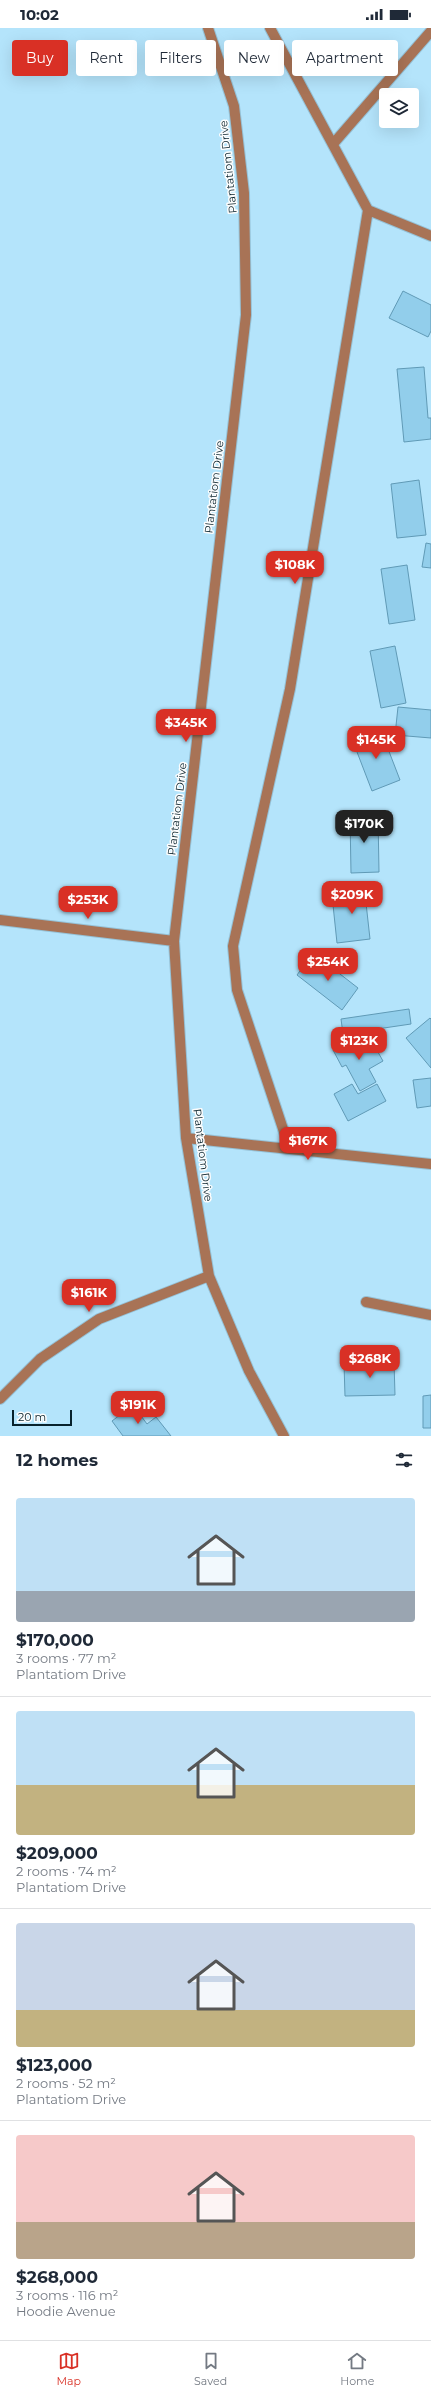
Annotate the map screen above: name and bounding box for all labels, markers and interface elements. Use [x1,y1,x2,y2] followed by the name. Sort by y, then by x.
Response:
[20,5,59,24] text: 10:02
[12,40,68,76] chip: Buy
[76,40,137,76] chip: Rent
[145,40,216,76] chip: Filters
[224,40,284,76] chip: New
[292,40,398,76] chip: Apartment
[379,88,419,128] map controls
[379,88,419,128] button: layers
[216,120,240,214] street label: Plantatiom Drive
[201,440,227,534] street label: Plantatiom Drive
[267,551,323,585] pin: $108K
[275,556,315,572] text: $108K
[158,709,214,743] pin: $345K
[165,714,207,730] text: $345K
[348,726,404,760] pin: $145K
[356,731,396,747] text: $145K
[164,762,190,856] street label: Plantatiom Drive
[336,810,392,844] pin: $170K
[344,815,384,831] text: $170K
[324,881,380,915] pin: $209K
[60,886,116,920] pin: $253K
[331,886,373,902] text: $209K
[68,891,108,907] text: $253K
[300,948,356,982] pin: $254K
[307,953,349,969] text: $254K
[331,1027,387,1061] pin: $123K
[340,1032,378,1048] text: $123K
[190,1108,216,1202] street label: Plantatiom Drive
[280,1127,336,1161] pin: $167K
[288,1132,328,1148] text: $167K
[61,1279,117,1313] pin: $161K
[71,1284,107,1300] text: $161K
[342,1345,398,1379] pin: $268K
[349,1350,391,1366] text: $268K
[110,1391,166,1425] pin: $191K
[120,1396,156,1412] text: $191K
[12,1408,72,1427] scale bar
[18,1410,46,1424] text: 20 m
[393,1449,415,1471] icon: filters
[16,1450,98,1470] text: 12 homes
[180,1524,252,1596] icon: home
[16,1630,94,1650] text: $170,000
[16,1650,116,1666] text: 3 rooms · 77 m²
[16,1666,126,1682] text: Plantatiom Drive
[180,1737,252,1809] icon: home
[16,1843,98,1863] text: $209,000
[16,1863,117,1879] text: 2 rooms · 74 m²
[16,1879,126,1895] text: Plantatiom Drive
[180,1949,252,2021] icon: home
[16,2055,92,2075] text: $123,000
[16,2075,116,2091] text: 2 rooms · 52 m²
[16,2091,126,2107] text: Plantatiom Drive
[180,2161,252,2233] icon: home
[16,2267,98,2287] text: $268,000
[16,2287,118,2303] text: 3 rooms · 116 m²
[16,2303,116,2319] text: Hoodie Avenue
[57,2350,81,2388] tab: Map
[194,2350,227,2388] tab: Saved
[340,2350,374,2388] tab: Home

